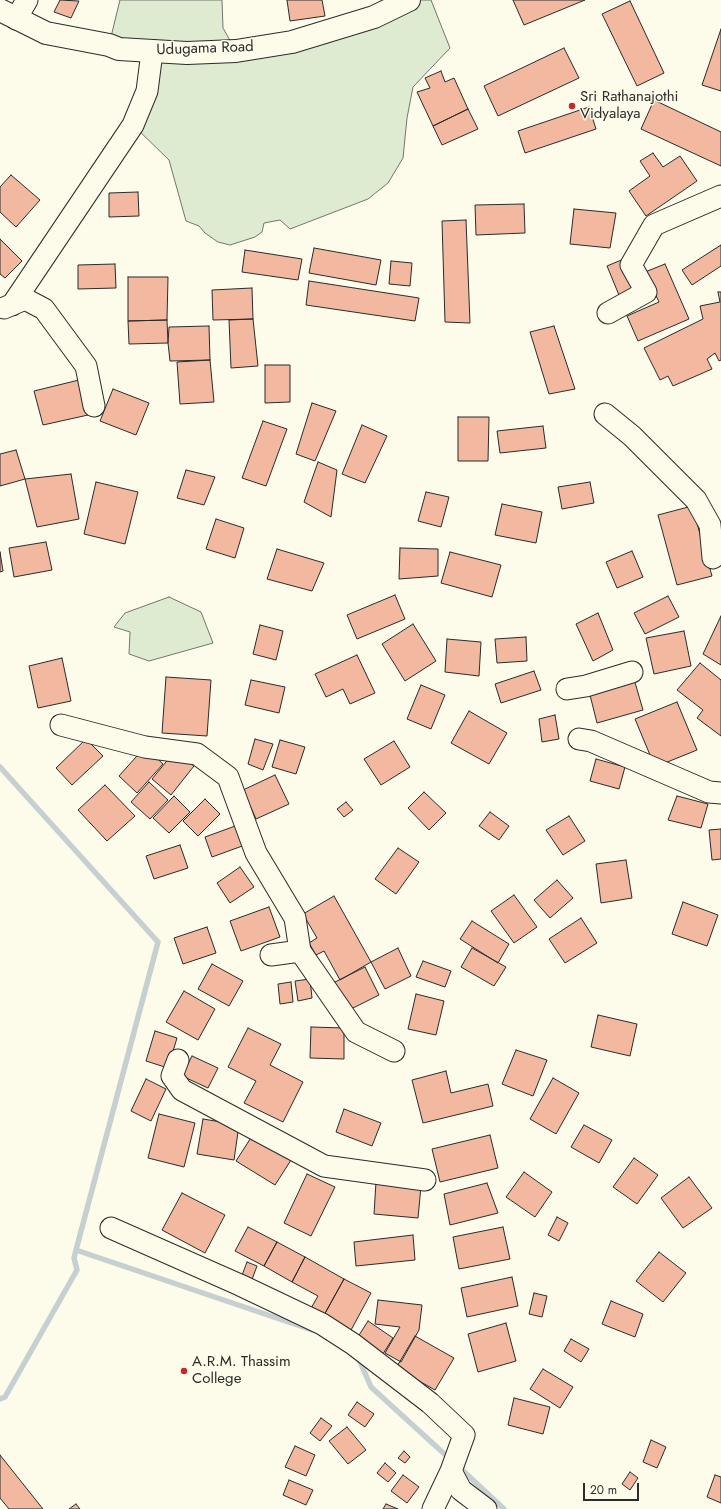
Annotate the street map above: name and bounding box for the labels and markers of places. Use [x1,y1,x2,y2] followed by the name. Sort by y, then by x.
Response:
[580,88,678,123] place label: Sri Rathanajothi Vidyalaya
[567,101,577,111] marker: Sri Rathanajothi Vidyalaya
[192,1353,291,1388] place label: A.R.M. Thassim College
[179,1366,189,1376] marker: A.R.M. Thassim College

